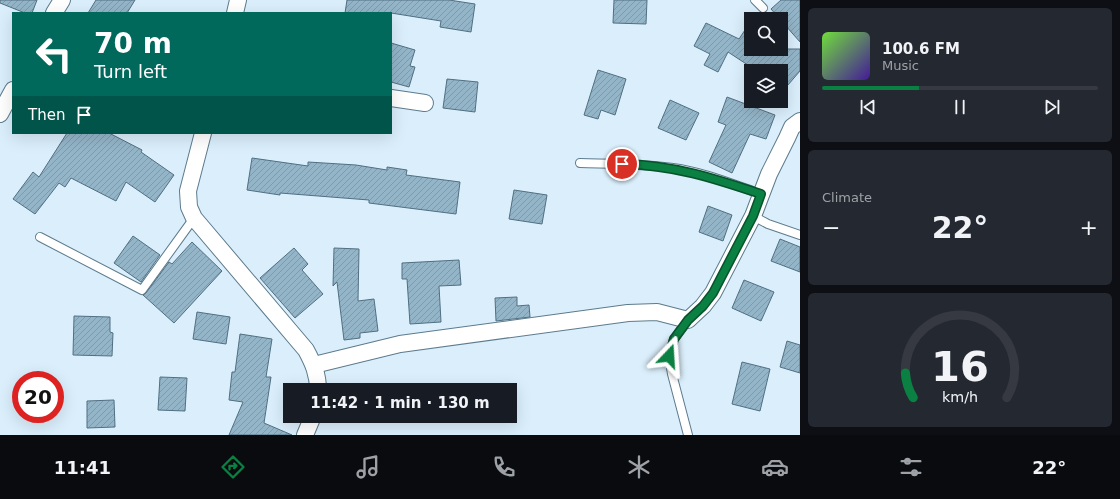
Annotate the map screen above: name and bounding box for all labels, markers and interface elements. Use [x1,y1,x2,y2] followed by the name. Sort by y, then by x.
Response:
[744,12,788,108] map controls
[744,12,788,56] button: search
[94,27,172,60] text: 70 m
[28,28,80,80] icon: left
[882,40,960,58] text: 100.6 FM
[882,58,919,73] text: Music
[94,61,167,82] text: Turn left
[744,64,788,108] button: layers
[857,96,879,118] icon: previous
[949,96,971,118] icon: pause
[1041,96,1063,118] icon: next
[73,104,95,126] icon: arrive
[28,106,65,124] text: Then
[605,147,639,181] pin
[611,153,633,175] icon: arrive
[822,190,872,205] text: Climate
[932,210,988,245] text: 22°
[822,215,840,240] text: −
[1080,215,1098,240] text: +
[648,335,690,377] position arrow
[931,342,989,391] text: 16
[12,371,64,423] speed limit sign: 20
[942,388,978,404] text: km/h
[310,394,490,412] text: 11:42 · 1 min · 130 m
[219,453,247,481] icon: directions
[354,453,382,481] icon: music
[490,453,518,481] icon: phone
[625,453,653,481] icon: climate
[761,453,789,481] icon: car
[897,453,925,481] icon: filters
[54,457,111,478] text: 11:41
[1032,457,1066,478] text: 22°

